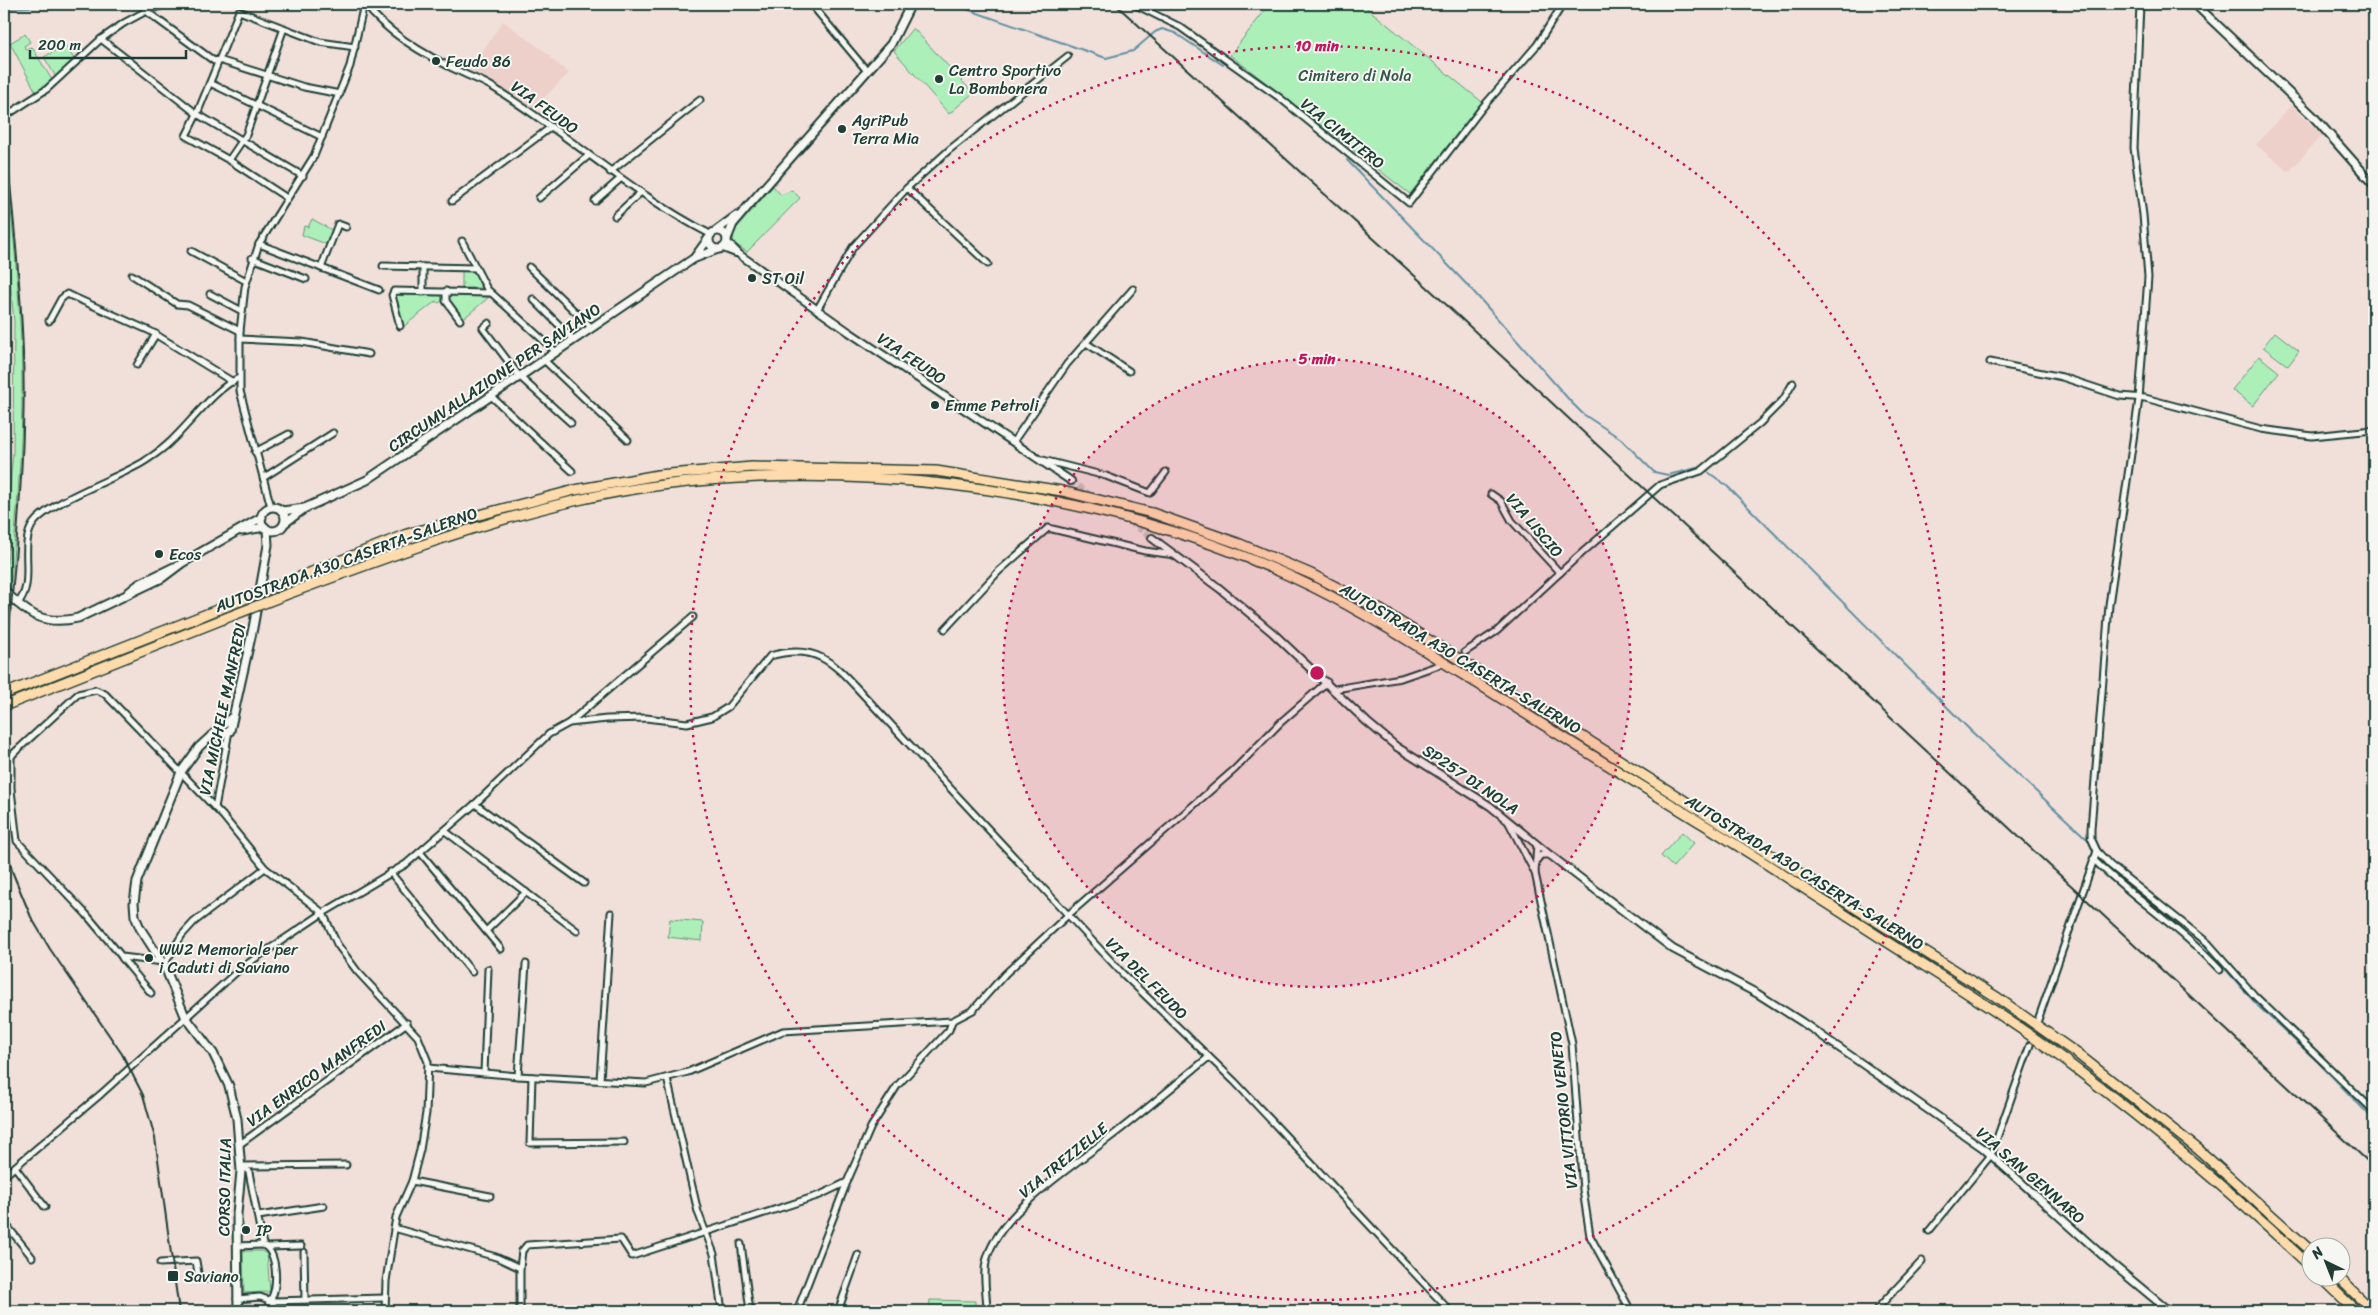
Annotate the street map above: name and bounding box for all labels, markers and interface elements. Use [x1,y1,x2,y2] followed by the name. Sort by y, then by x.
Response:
[30,28,186,60] scale bar
[38,32,82,58] text: 200 m
[1295,33,1340,59] text: 10 min
[446,47,511,76] place label: Feudo 86
[430,55,442,67] marker: Feudo 86
[949,56,1061,103] place label: Centro Sportivo La Bombonera
[1298,61,1412,90] park label: Cimitero di Nola
[504,73,585,142] street label: VIA FEUDO
[933,73,945,85] marker: Centro Sportivo La Bombonera
[1294,90,1392,177] street label: VIA CIMITERO
[851,106,919,153] place label: AgriPub Terra Mia
[836,123,848,135] marker: AgriPub Terra Mia
[762,264,804,293] place label: ST Oil
[746,272,758,284] marker: ST Oil
[382,295,607,460] street label: CIRCUMVALLAZIONE PER SAVIANO
[871,324,952,392] street label: VIA FEUDO
[1299,346,1336,372] text: 5 min
[945,391,1039,420] place label: Emme Petroli
[929,399,941,411] marker: Emme Petroli
[1498,486,1571,564] street label: VIA LISCIO
[210,498,482,621] street label: AUTOSTRADA A30 CASERTA-SALERNO
[169,540,202,569] place label: Ecos
[153,548,165,560] marker: Ecos
[1333,574,1587,742] street label: AUTOSTRADA A30 CASERTA-SALERNO
[190,620,255,798] street label: VIA MICHELE MANFREDI
[1308,664,1326,682] centre of rings
[1417,736,1525,822] street label: SP257 DI NOLA
[1678,786,1930,958] street label: AUTOSTRADA A30 CASERTA-SALERNO
[1098,930,1195,1027] street label: VIA DEL FEUDO
[159,935,299,982] place label: WW2 Memoriale per i Caduti di Saviano
[143,952,155,964] marker: WW2 Memoriale per i Caduti di Saviano
[240,1012,393,1135] street label: VIA ENRICO MANFREDI
[1541,1030,1586,1190] street label: VIA VITTORIO VENETO
[1012,1114,1116,1206] street label: VIA TREZZELLE
[1969,1119,2092,1232] street label: VIA SAN GENNARO
[209,1138,240,1236] street label: CORSO ITALIA
[255,1216,272,1245] place label: IP
[240,1224,252,1236] marker: IP
[2300,1238,2350,1288] north arrow
[2305,1240,2330,1266] text: N
[184,1262,239,1291] place label: Saviano
[166,1269,180,1283] marker: Saviano

